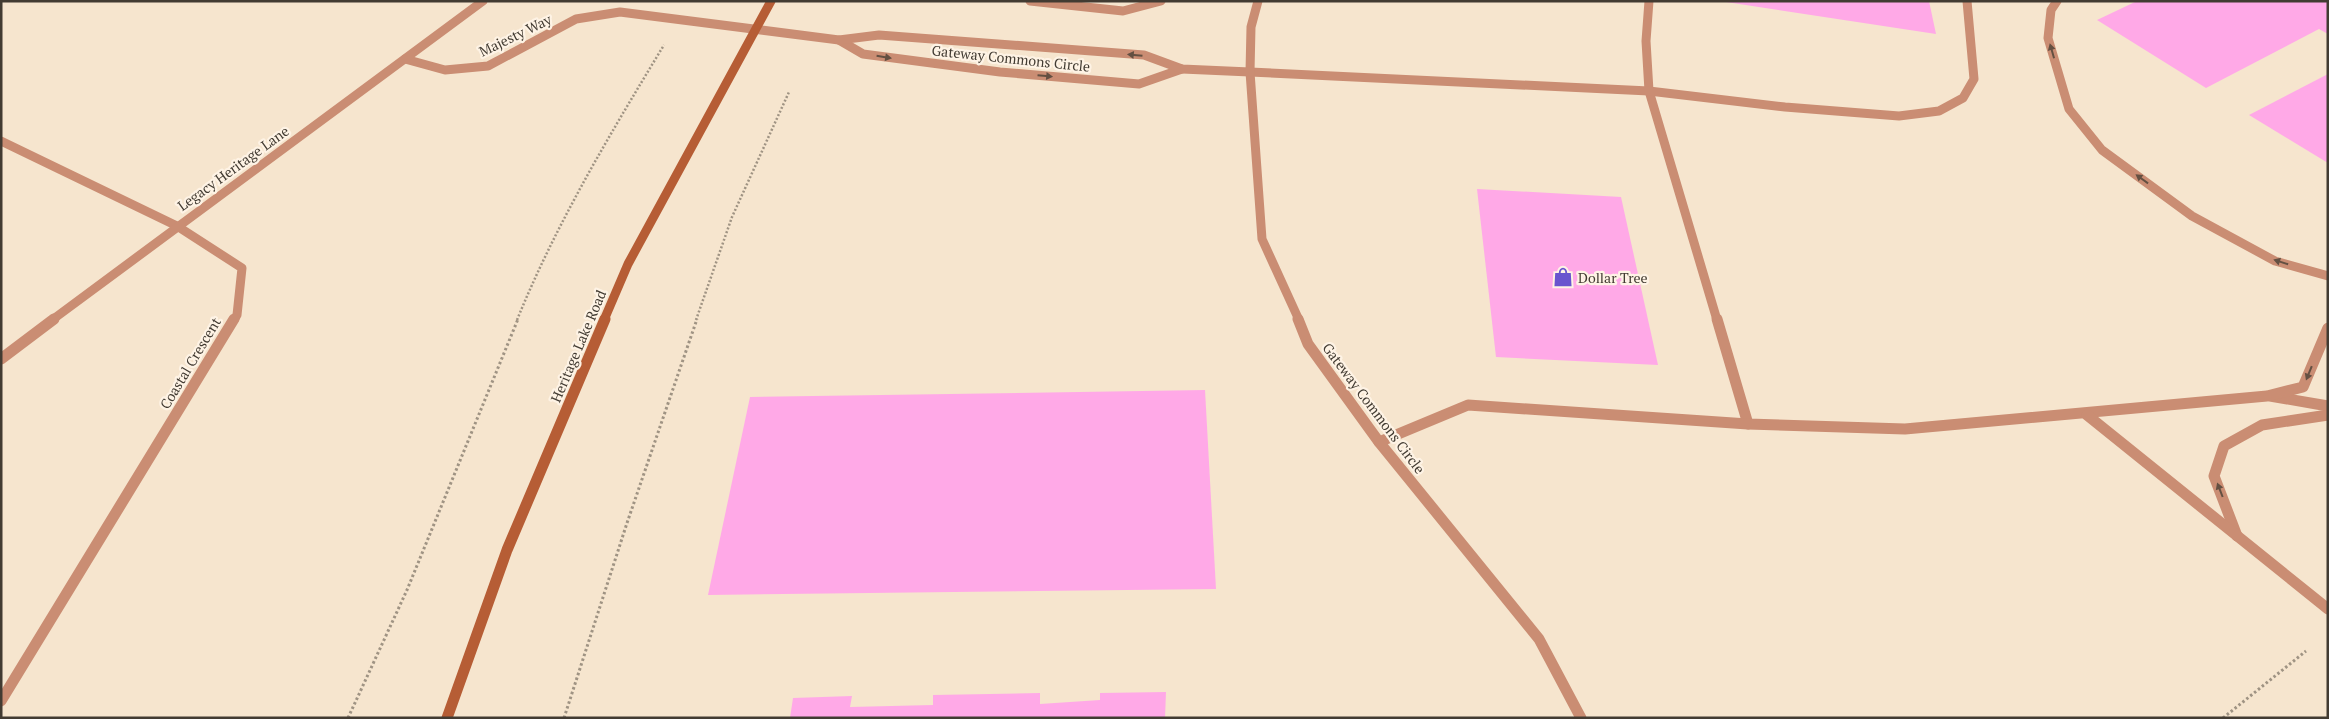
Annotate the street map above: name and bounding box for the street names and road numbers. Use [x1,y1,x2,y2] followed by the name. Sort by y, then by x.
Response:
[476,9,555,61] street label: Majesty Way
[931,40,1091,76] street label: Gateway Commons Circle
[174,121,292,215] street label: Legacy Heritage Lane
[546,287,610,405] street label: Heritage Lake Road
[155,313,225,412] street label: Coastal Crescent
[1319,339,1429,477] street label: Gateway Commons Circle

